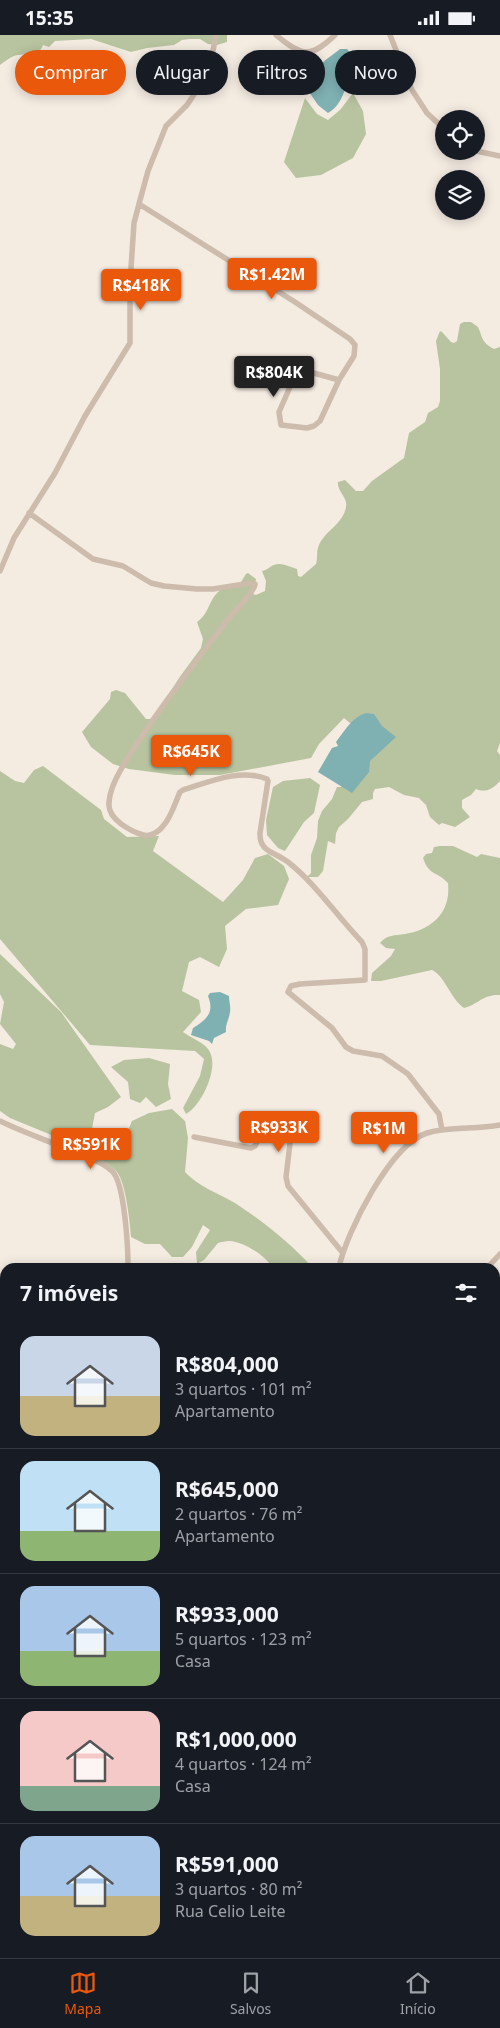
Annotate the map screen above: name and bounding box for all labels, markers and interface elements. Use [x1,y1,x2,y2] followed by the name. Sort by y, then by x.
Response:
[25,5,74,31] text: 15:35
[15,50,126,95] chip: Comprar
[136,50,228,95] chip: Alugar
[238,50,325,95] chip: Filtros
[335,50,416,95] chip: Novo
[435,110,485,220] map controls
[435,110,485,160] button: locate
[435,170,485,220] button: layers
[226,257,318,300] pin: R$1.42M
[239,263,305,285] text: R$1.42M
[100,269,182,311] pin: R$418K
[112,274,170,296] text: R$418K
[233,355,315,398] pin: R$804K
[245,361,303,383] text: R$804K
[150,735,232,777] pin: R$645K
[162,740,220,762] text: R$645K
[238,1111,320,1153] pin: R$933K
[354,1111,414,1154] pin: R$1M
[250,1116,308,1138] text: R$933K
[362,1117,406,1139] text: R$1M
[50,1127,132,1170] pin: R$591K
[62,1133,120,1155] text: R$591K
[20,1279,118,1307] text: 7 imóveis
[452,1279,480,1307] icon: filters
[175,1350,279,1378] text: R$804,000
[60,1356,120,1416] icon: home
[175,1378,312,1400] text: 3 quartos · 101 m²
[175,1400,275,1422] text: Apartamento
[175,1475,279,1503] text: R$645,000
[60,1481,120,1541] icon: home
[175,1503,302,1525] text: 2 quartos · 76 m²
[175,1525,275,1547] text: Apartamento
[175,1600,279,1628] text: R$933,000
[60,1606,120,1666] icon: home
[175,1628,312,1650] text: 5 quartos · 123 m²
[175,1650,211,1672] text: Casa
[175,1725,297,1753] text: R$1,000,000
[60,1731,120,1791] icon: home
[175,1753,312,1775] text: 4 quartos · 124 m²
[175,1775,211,1797] text: Casa
[175,1850,279,1878] text: R$591,000
[60,1856,120,1916] icon: home
[175,1878,302,1900] text: 3 quartos · 80 m²
[175,1900,286,1922] text: Rua Celio Leite
[64,1969,101,2018] tab: Mapa
[230,1969,271,2018] tab: Salvos
[400,1969,436,2018] tab: Início

